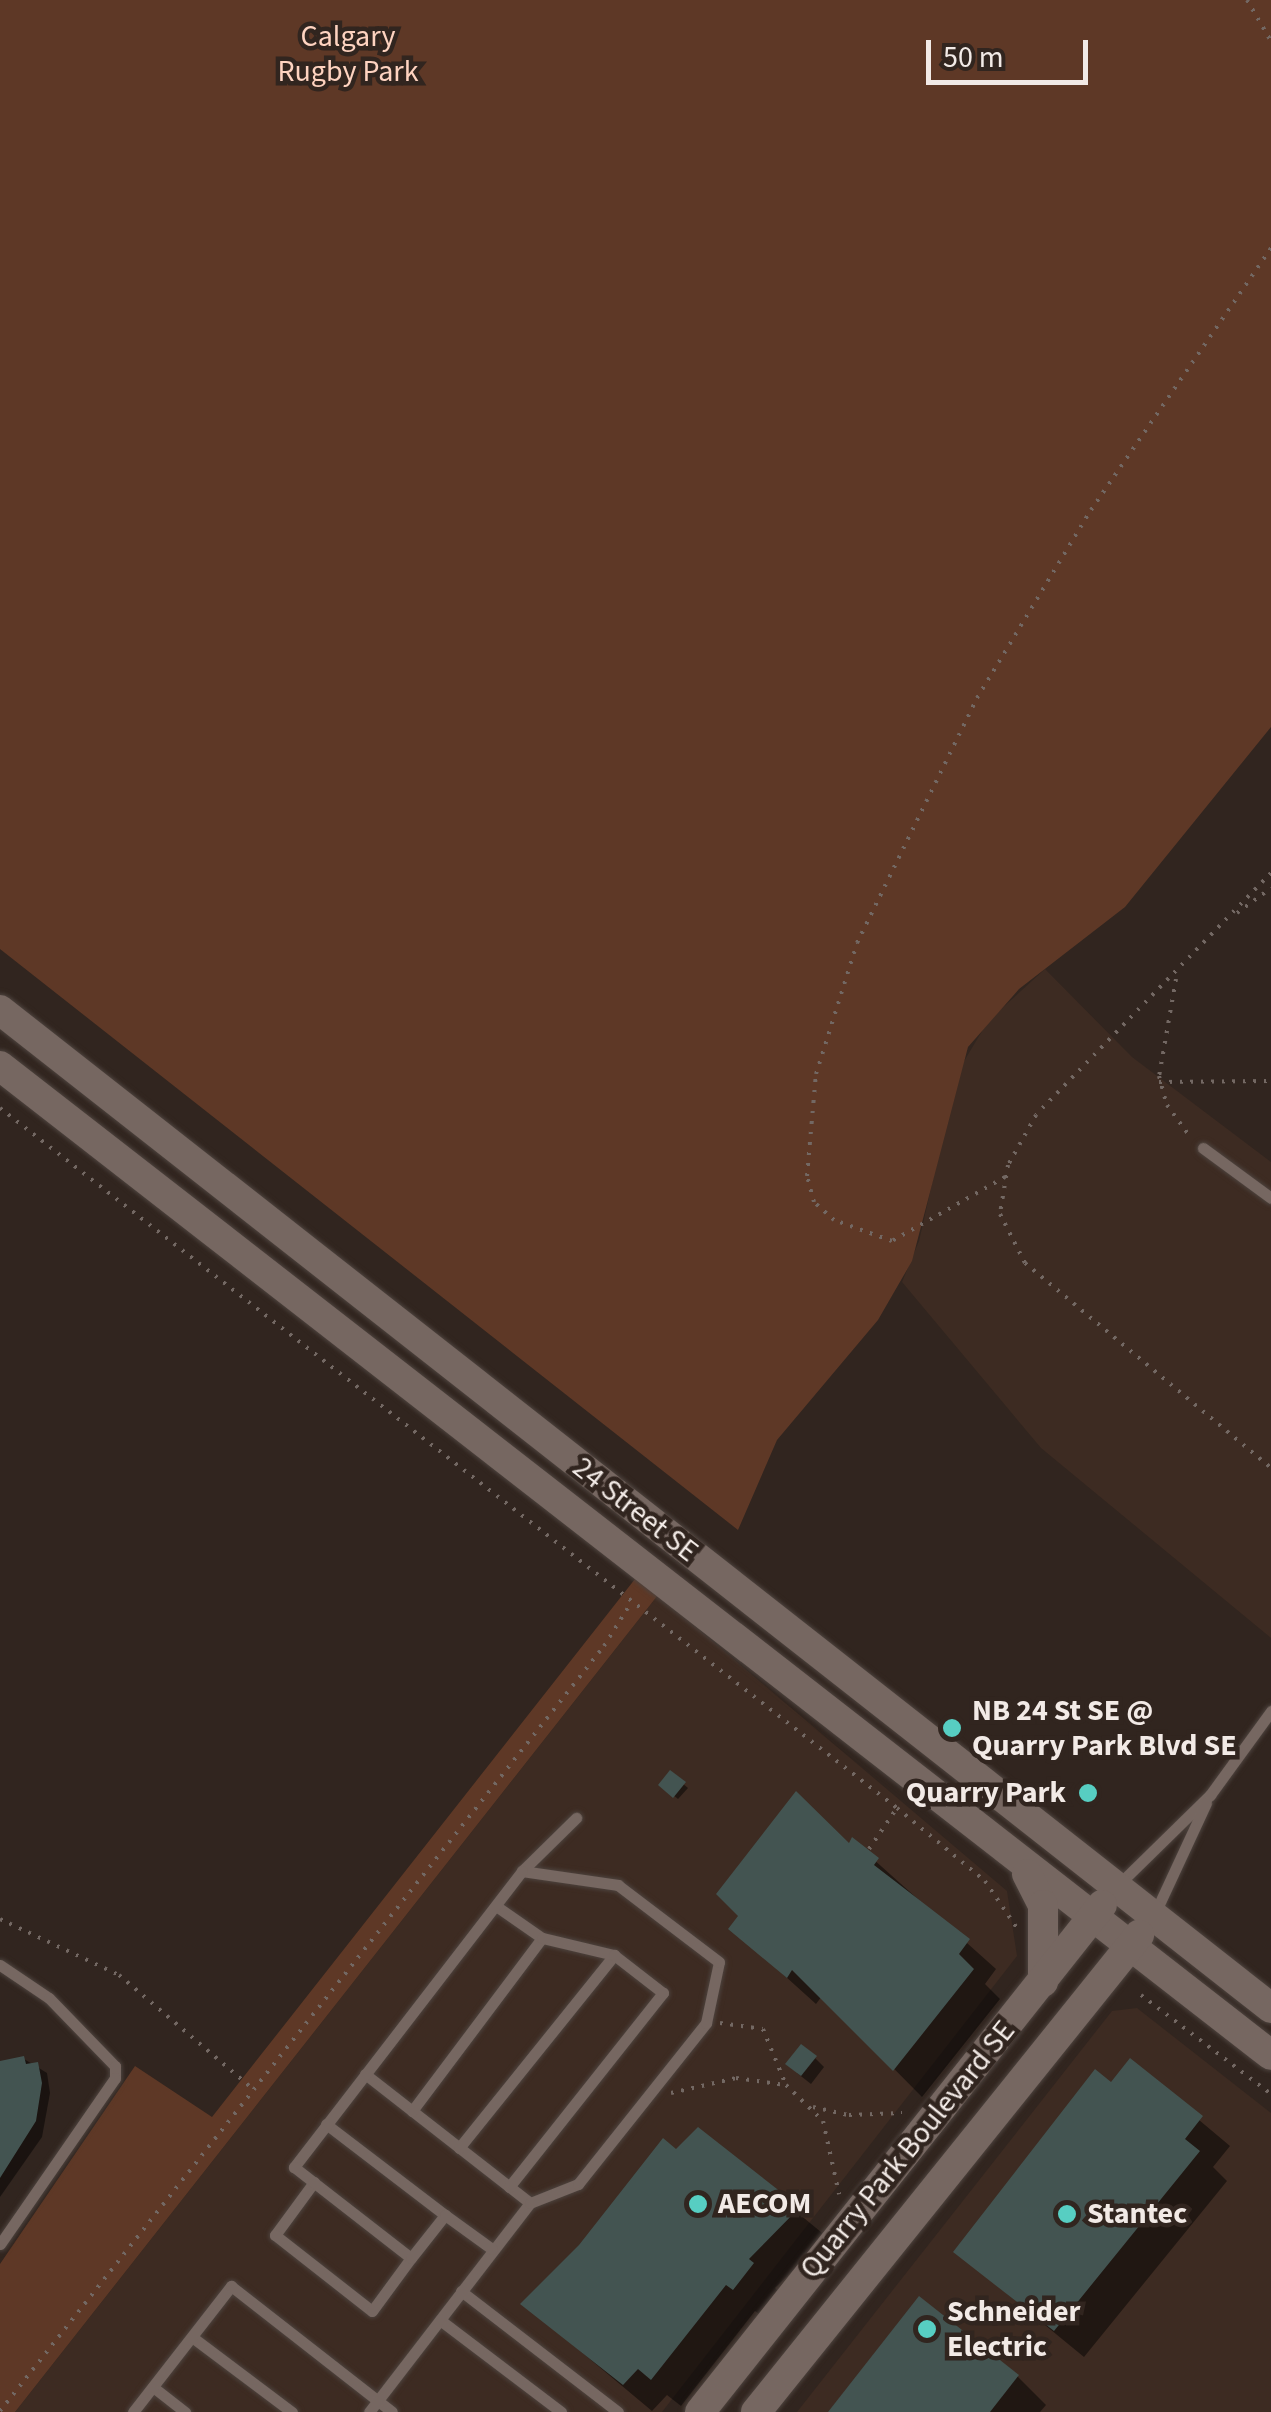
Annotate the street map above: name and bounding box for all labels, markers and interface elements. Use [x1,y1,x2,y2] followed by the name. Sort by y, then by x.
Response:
[277,19,419,90] park label: Calgary Rugby Park
[931,20,1094,82] scale bar
[943,36,1004,79] text: 50 m
[565,1450,705,1570] street label: 24 Street SE
[972,1693,1237,1764] place label: NB 24 St SE @ Quarry Park Blvd SE
[941,1717,963,1739] marker: NB 24 St SE @ Quarry Park Blvd SE
[906,1775,1066,1811] place label: Quarry Park
[1075,1780,1101,1806] marker: Quarry Park
[793,2014,1023,2286] street label: Quarry Park Boulevard SE
[718,2186,811,2222] place label: AECOM
[687,2193,709,2215] marker: AECOM
[1087,2196,1187,2232] place label: Stantec
[1056,2203,1078,2225] marker: Stantec
[947,2294,1080,2364] place label: Schneider Electric
[916,2318,938,2340] marker: Schneider Electric

